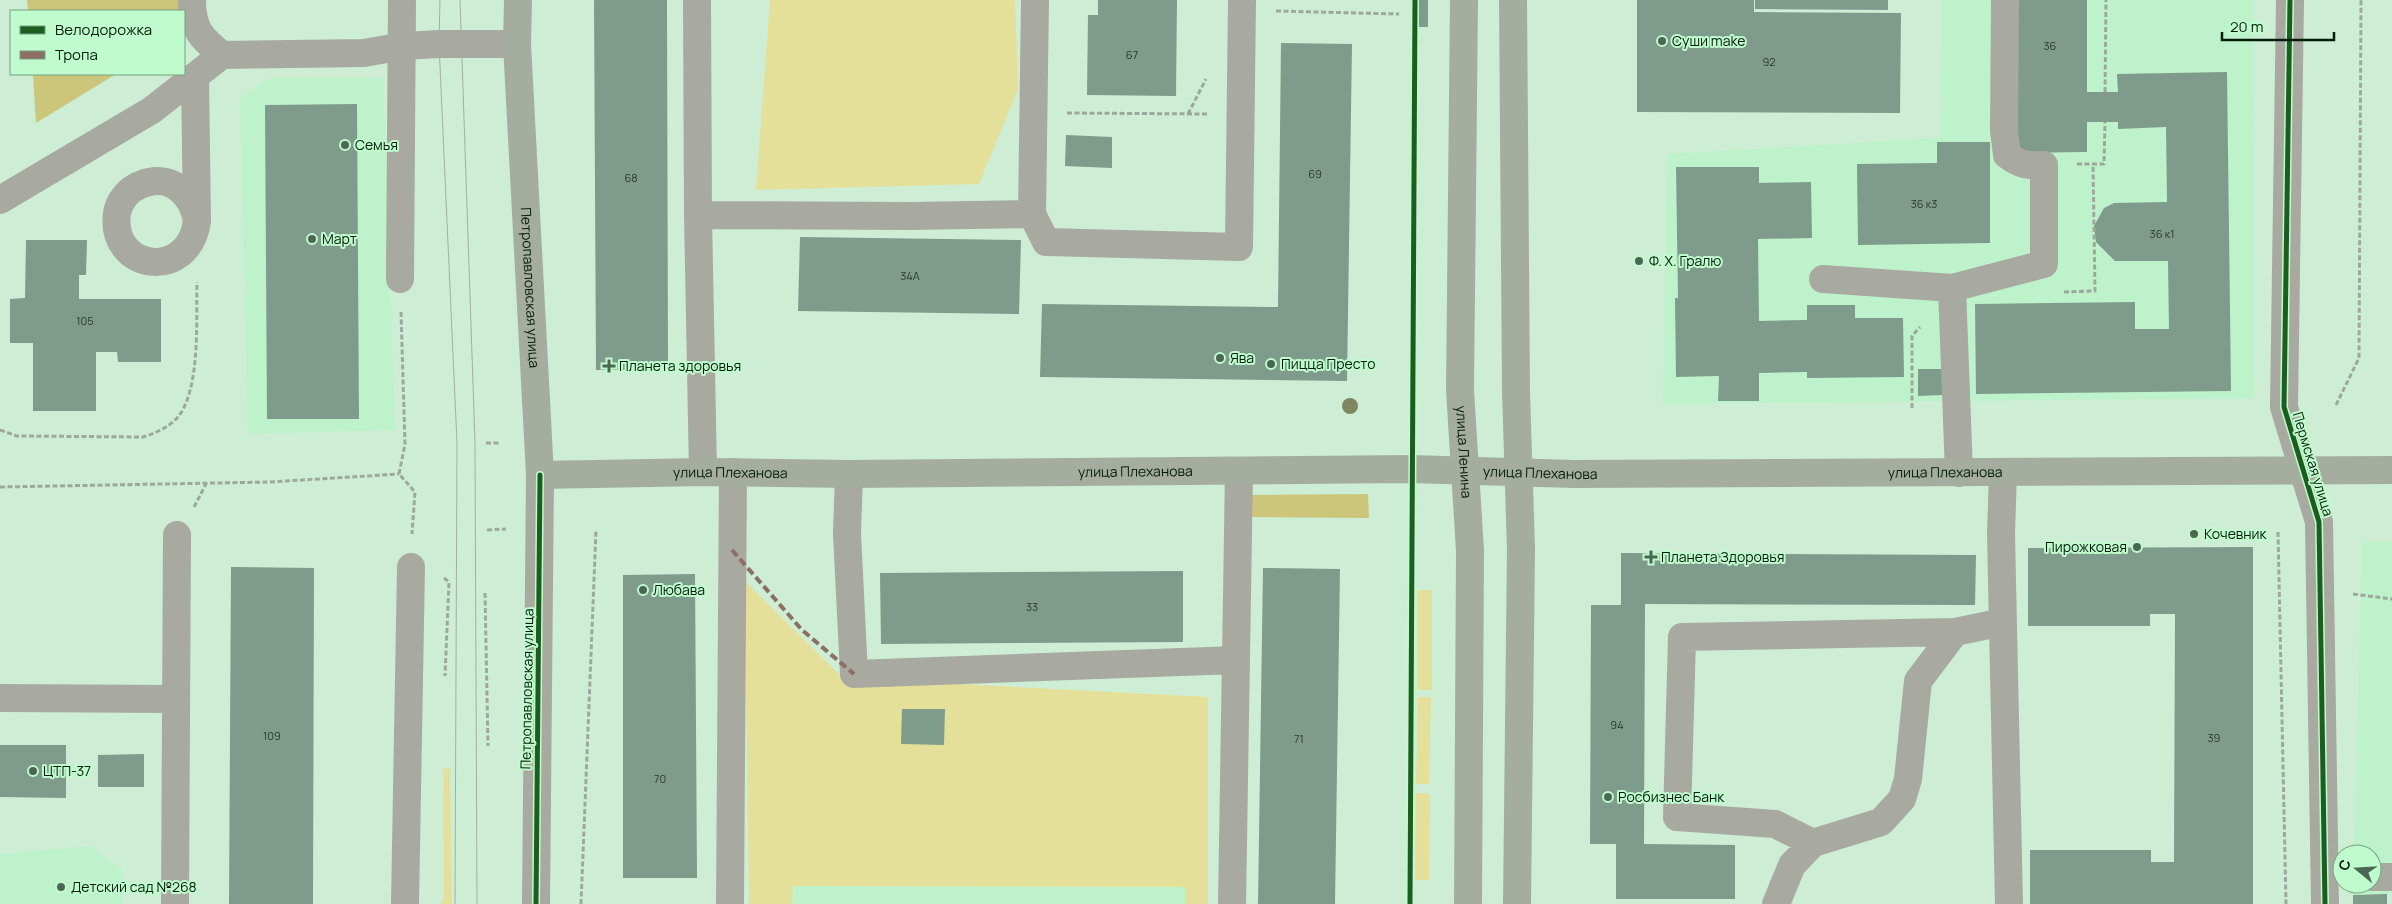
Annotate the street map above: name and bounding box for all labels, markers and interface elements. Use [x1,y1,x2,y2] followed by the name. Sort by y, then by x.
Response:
[10,10,185,75] legend
[2222,10,2334,42] scale bar
[2230,16,2263,37] text: 20 m
[55,19,152,40] text: Велодорожка
[1672,31,1745,50] place label: Суши make
[1656,35,1668,47] marker: Суши make
[2044,38,2057,53] house number: 36
[55,44,98,65] text: Тропа
[1126,47,1138,62] house number: 67
[1762,54,1776,69] house number: 92
[355,135,398,154] place label: Семья
[339,139,351,151] marker: Семья
[1308,166,1322,181] house number: 69
[624,170,638,185] house number: 68
[1911,196,1937,211] house number: 36 к3
[517,207,544,369] street label: Петропавловская улица
[2150,226,2174,241] house number: 36 к1
[322,229,357,248] place label: Март
[306,233,318,245] marker: Март
[1649,251,1721,270] place label: Ф. Х. Гралю
[1633,255,1645,267] marker: Ф. Х. Гралю
[900,268,920,283] house number: 34А
[76,313,94,328] house number: 105
[1230,348,1254,367] place label: Ява
[1214,352,1226,364] marker: Ява
[1281,354,1375,373] place label: Пицца Престо
[619,356,741,375] place label: Планета здоровья
[1265,358,1277,370] marker: Пицца Престо
[603,360,615,372] marker: Планета здоровья
[1452,405,1477,499] street label: улица Ленина
[2289,409,2338,518] street label: Пермская улица
[1078,461,1193,481] street label: улица Плеханова
[1483,461,1598,483] street label: улица Плеханова
[673,462,788,482] street label: улица Плеханова
[1888,462,2003,481] street label: улица Плеханова
[2204,524,2268,543] place label: Кочевник
[2188,528,2200,540] marker: Кочевник
[2045,537,2127,556] place label: Пирожковая
[2131,541,2143,553] marker: Пирожковая
[1661,547,1785,566] place label: Планета Здоровья
[1645,551,1657,563] marker: Планета Здоровья
[653,580,705,599] place label: Любава
[637,584,649,596] marker: Любава
[1026,599,1038,614] house number: 33
[516,608,537,770] street label: Петропавловская улица
[1610,717,1624,732] house number: 94
[263,728,281,743] house number: 109
[2208,730,2221,745] house number: 39
[1294,731,1304,746] house number: 71
[43,761,91,780] place label: ЦТП-37
[27,765,39,777] marker: ЦТП-37
[654,771,666,786] house number: 70
[1618,787,1725,806] place label: Росбизнес Банк
[1602,791,1614,803] marker: Росбизнес Банк
[2332,844,2382,894] north arrow
[2334,857,2355,873] text: С
[71,877,197,896] place label: Детский сад №268
[55,881,67,893] marker: Детский сад №268

